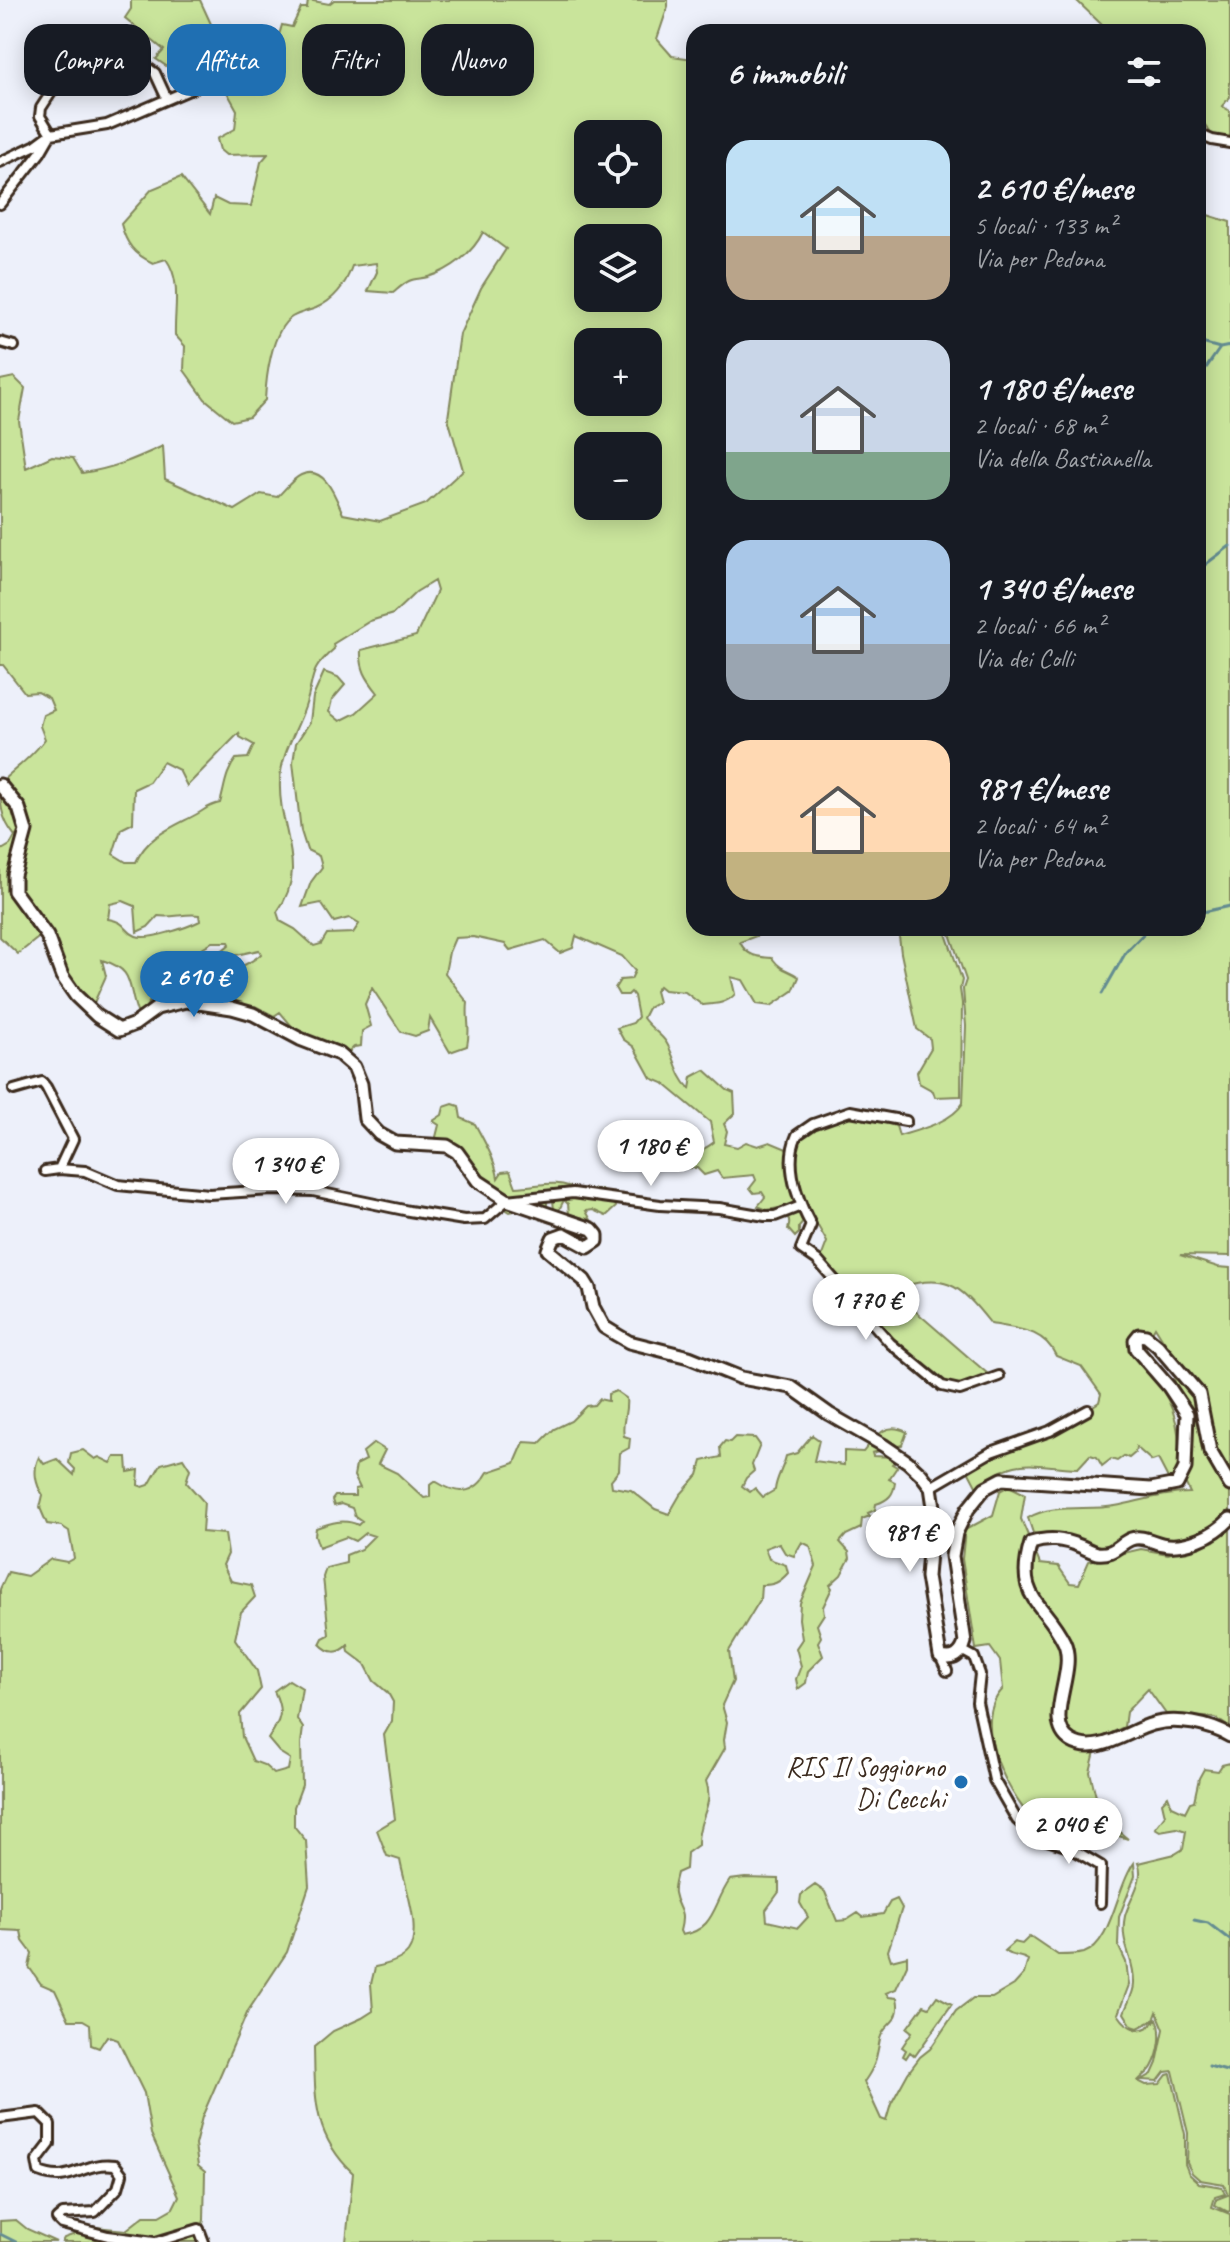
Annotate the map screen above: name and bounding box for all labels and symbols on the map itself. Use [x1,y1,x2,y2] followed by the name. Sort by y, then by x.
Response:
[120,951,268,1019] pin: 2 610 €
[577,1120,725,1188] pin: 1 180 €
[212,1138,360,1206] pin: 1 340 €
[792,1274,940,1342] pin: 1 770 €
[854,1506,966,1574] pin: 981 €
[786,1749,949,1816] place label: RIS Il Soggiorno Di Cecchi
[952,1773,970,1791] marker: RIS Il Soggiorno Di Cecchi
[995,1798,1143,1866] pin: 2 040 €

